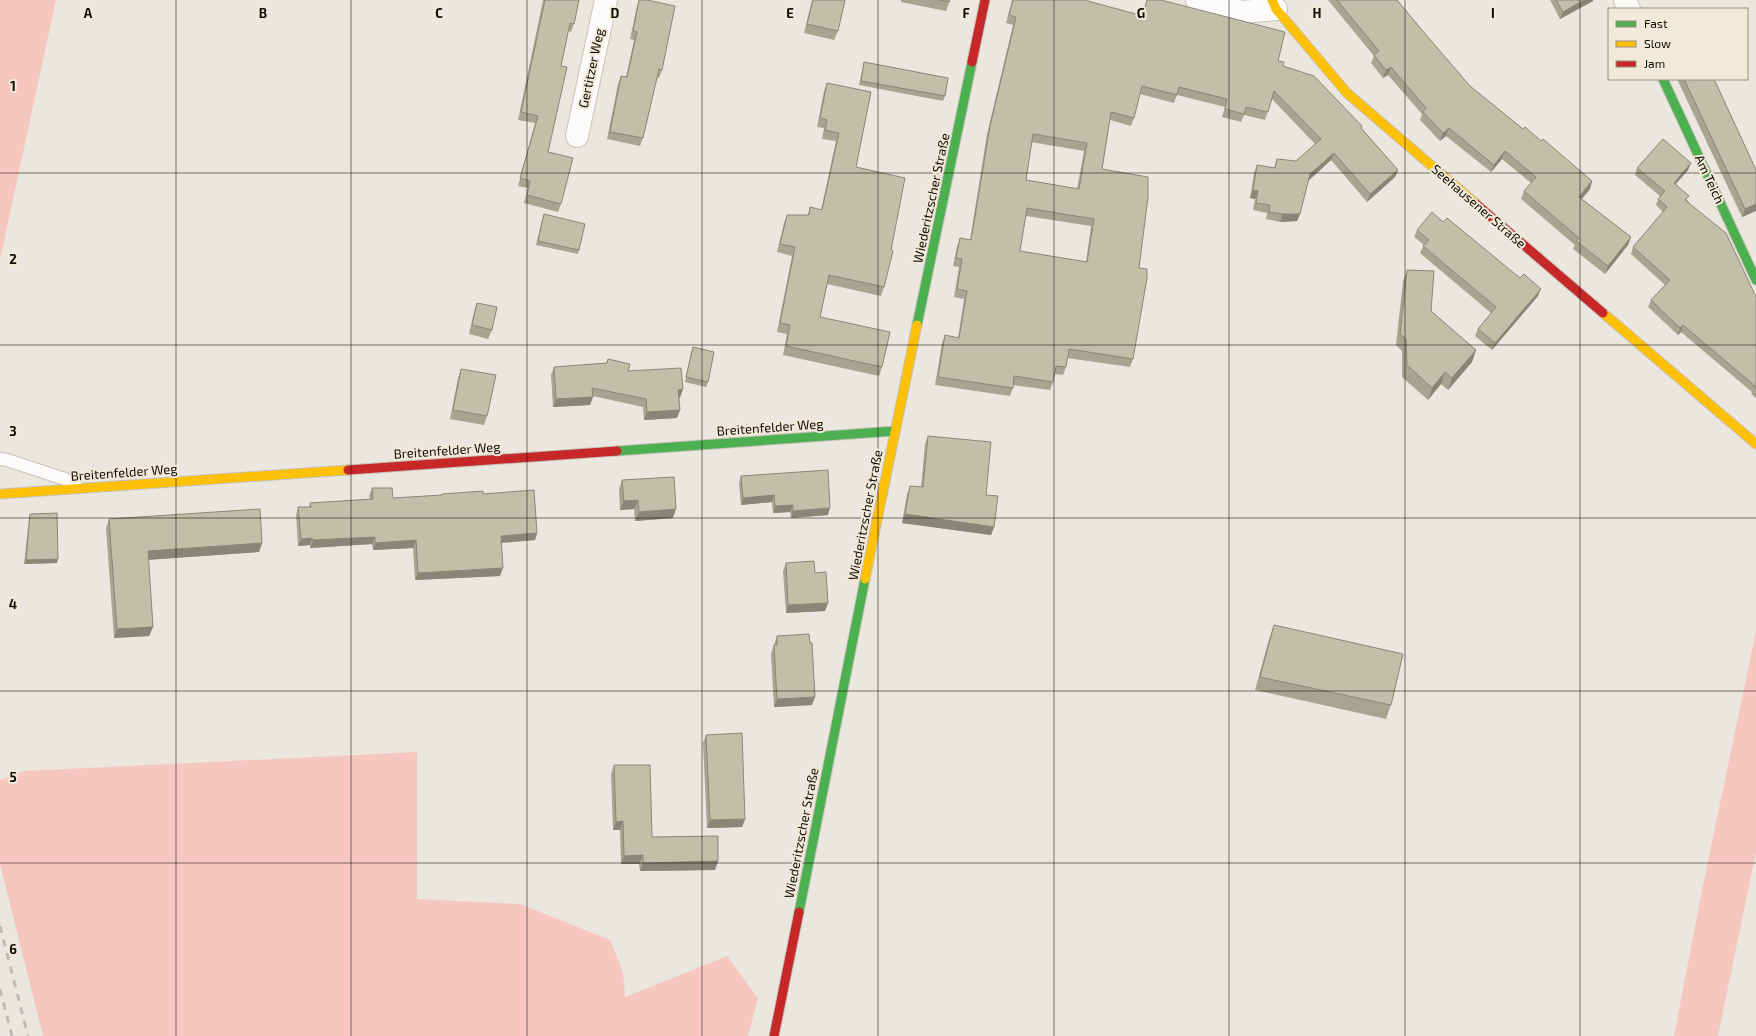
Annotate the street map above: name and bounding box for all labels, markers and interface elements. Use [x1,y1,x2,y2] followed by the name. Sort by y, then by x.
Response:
[84,5,93,21] text: A
[259,5,267,21] text: B
[435,5,443,21] text: C
[611,5,620,21] text: D
[786,5,794,21] text: E
[962,5,970,21] text: F
[1137,5,1145,21] text: G
[1313,5,1322,21] text: H
[1491,5,1495,21] text: I
[1608,8,1748,80] legend
[1644,16,1668,30] text: Fast
[575,27,607,109] street label: Gertitzer Weg
[1644,36,1671,50] text: Slow
[1644,56,1665,70] text: Jam
[10,78,16,94] text: 1
[909,131,953,265] street label: Wiederitzscher Straße
[1692,152,1728,206] street label: Am Teich
[1429,161,1529,251] street label: Seehausener Straße
[9,251,17,267] text: 2
[716,415,824,439] street label: Breitenfelder Weg
[9,423,17,439] text: 3
[393,438,501,462] street label: Breitenfelder Weg
[844,448,886,582] street label: Wiederitzscher Straße
[70,460,178,484] street label: Breitenfelder Weg
[9,596,17,612] text: 4
[780,766,822,900] street label: Wiederitzscher Straße
[9,769,17,785] text: 5
[9,941,17,957] text: 6

